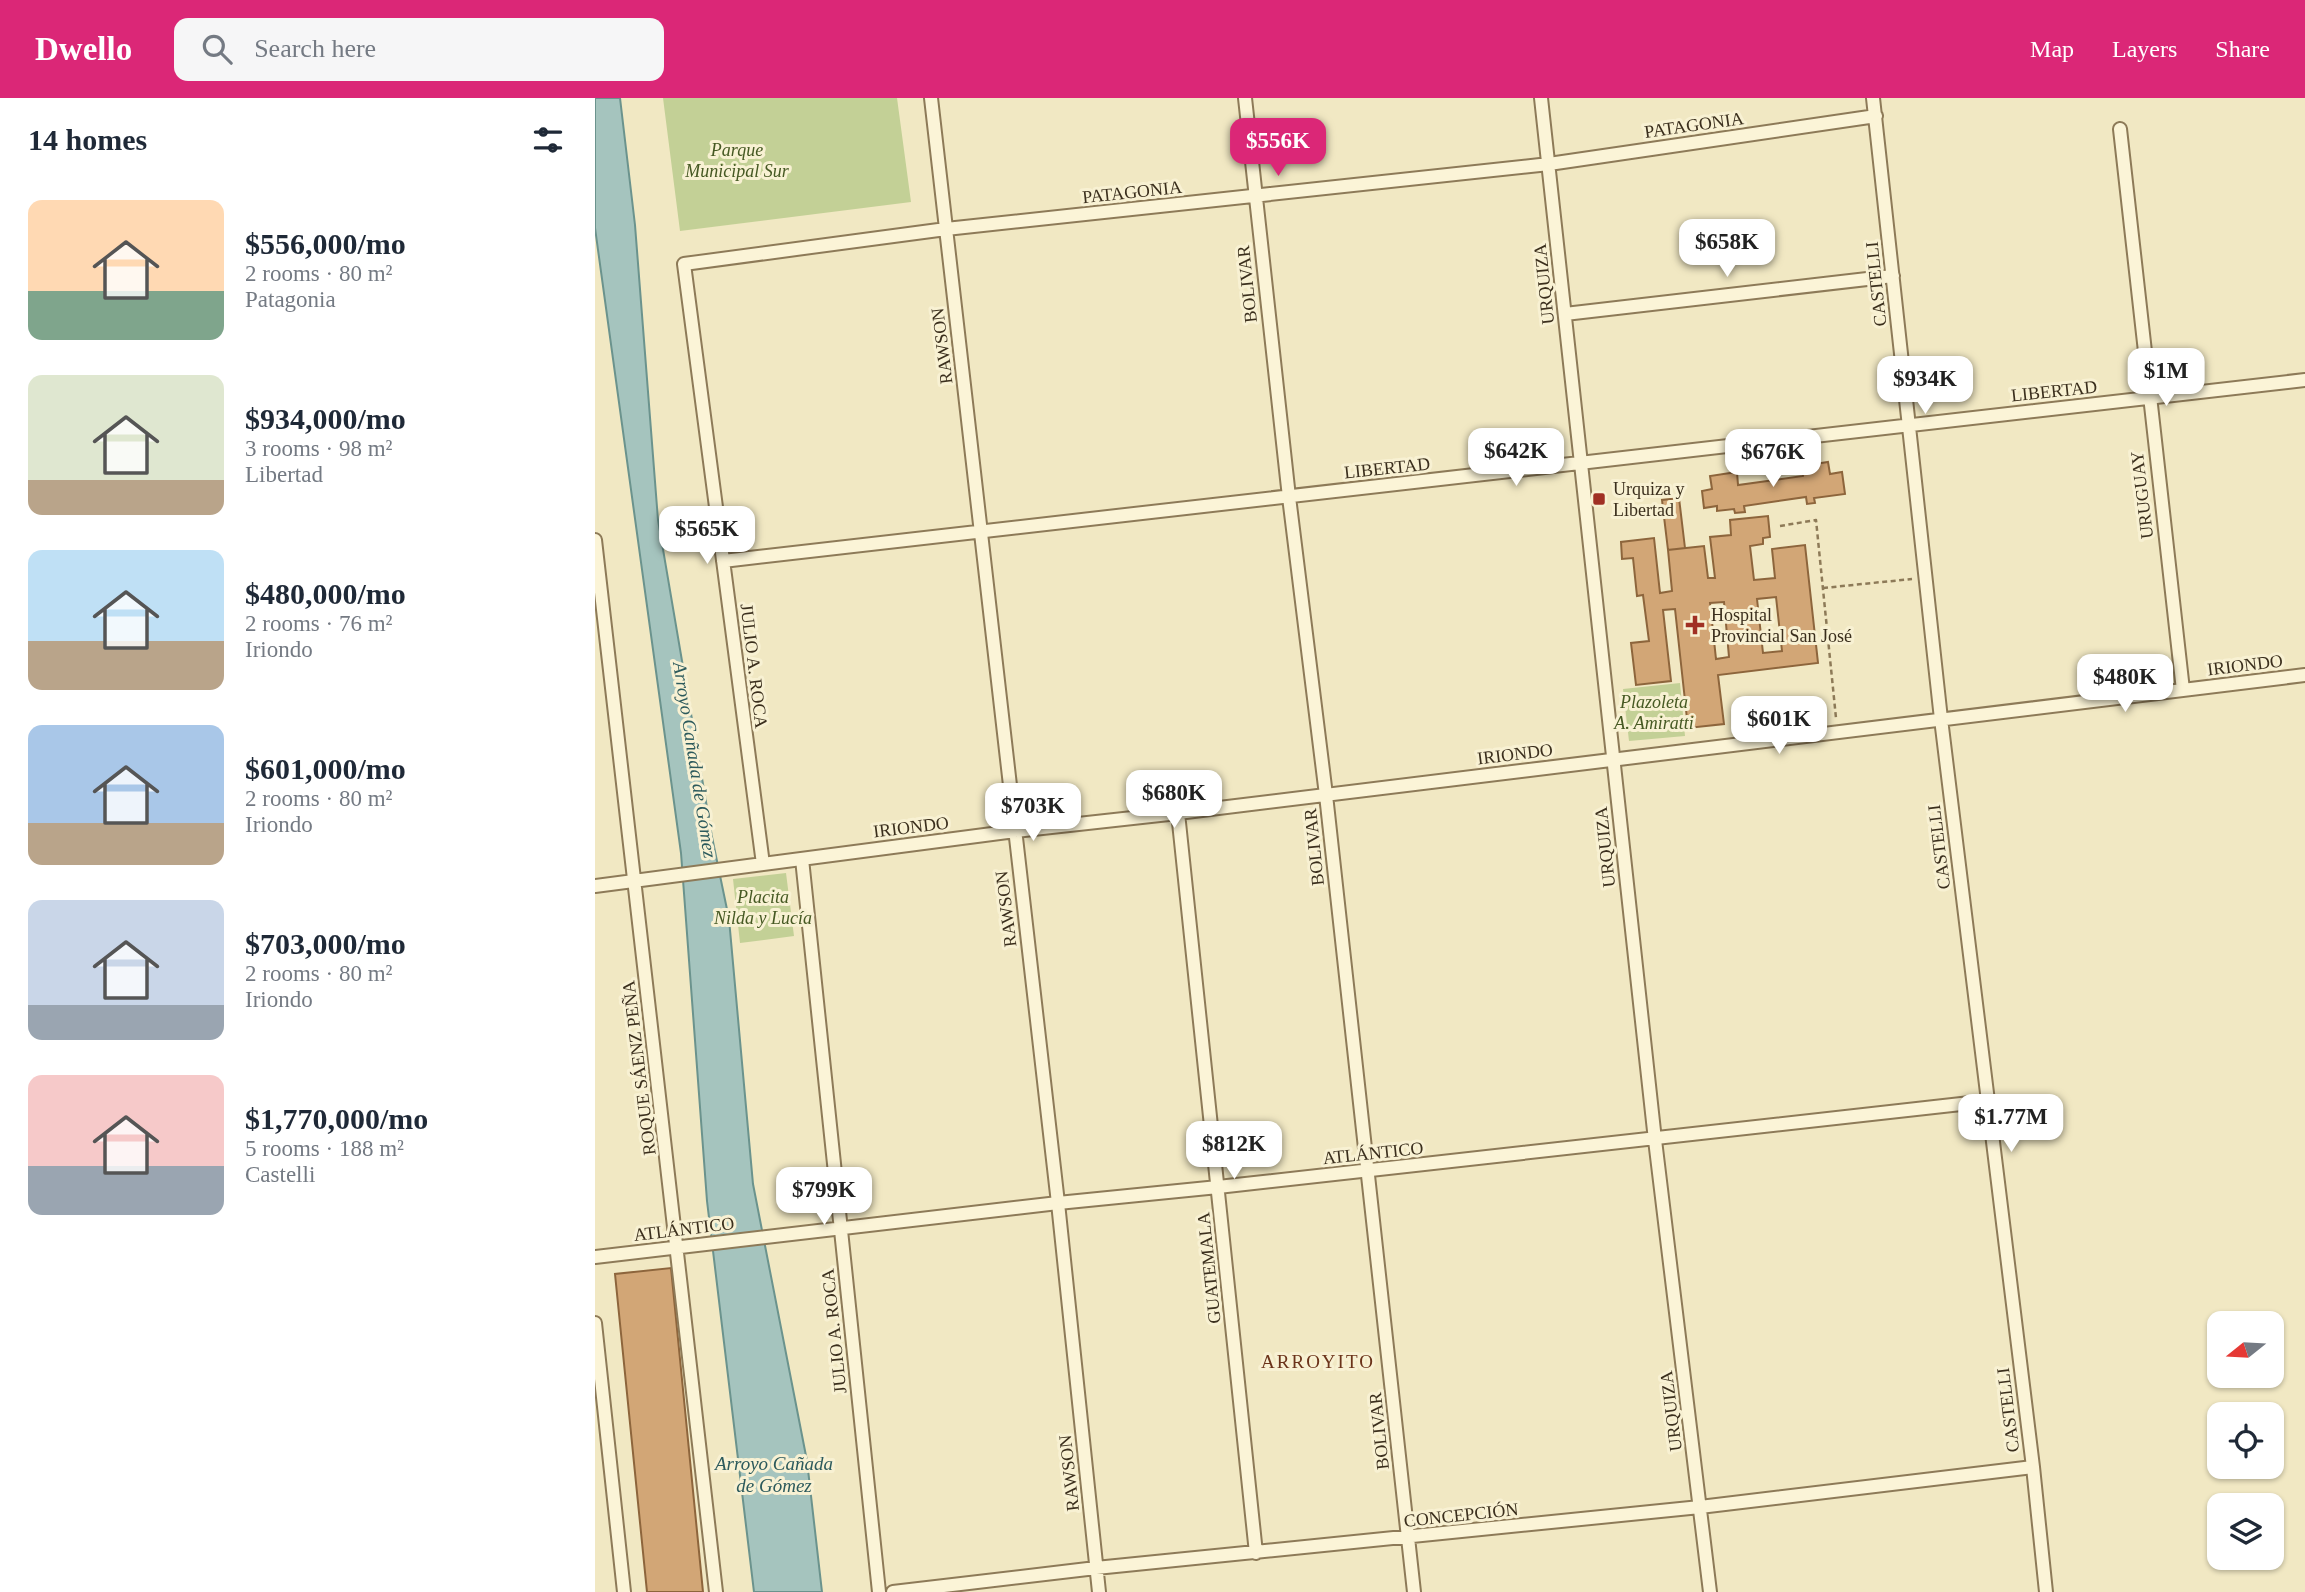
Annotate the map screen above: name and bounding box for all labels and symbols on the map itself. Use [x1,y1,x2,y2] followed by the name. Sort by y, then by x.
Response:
[1643,108,1745,142] street label: PATAGONIA
[1229,118,1327,178] pin: $556K
[684,140,790,181] park label: Parque Municipal Sur
[1081,177,1183,207] street label: PATAGONIA
[1678,220,1776,279] pin: $658K
[1862,241,1890,327] street label: CASTELLI
[1530,243,1558,325] street label: URQUIZA
[1233,244,1261,324] street label: BOLIVAR
[927,307,957,385] street label: RAWSON
[2132,348,2200,408] pin: $1M
[1876,356,1974,416] pin: $934K
[2010,377,2098,405] street label: LIBERTAD
[1467,428,1565,488] pin: $642K
[1724,430,1822,489] pin: $676K
[2127,450,2157,540] street label: URUGUAY
[1343,454,1431,482] street label: LIBERTAD
[1613,479,1684,520] place label: Urquiza y Libertad
[1591,491,1607,507] marker: Urquiza y Libertad
[658,506,756,566] pin: $565K
[736,602,772,730] street label: JULIO A. ROCA
[1711,605,1852,646] place label: Hospital Provincial San José
[1685,615,1705,635] marker: Hospital Provincial San José
[2206,650,2284,680] street label: IRIONDO
[2076,654,2174,714] pin: $480K
[669,658,721,860] water label: Arroyo Cañada de Gómez
[1613,692,1694,733] park label: Plazoleta A. Amiratti
[1730,696,1828,756] pin: $601K
[1476,739,1554,769] street label: IRIONDO
[1125,770,1223,830] pin: $680K
[984,784,1082,843] pin: $703K
[1924,804,1954,890] street label: CASTELLI
[1591,806,1619,888] street label: URQUIZA
[1300,807,1328,887] street label: BOLIVAR
[872,812,950,842] street label: IRIONDO
[991,870,1021,948] street label: RAWSON
[713,887,812,928] park label: Placita Nilda y Lucía
[617,979,660,1157] street label: ROQUE SÁENZ PEÑA
[1954,1094,2068,1154] pin: $1.77M
[1185,1122,1283,1181] pin: $812K
[1322,1137,1424,1168] street label: ATLÁNTICO
[775,1168,873,1227] pin: $799K
[1193,1211,1225,1325] street label: GUATEMALA
[633,1212,735,1245] street label: ATLÁNTICO
[817,1268,851,1394] street label: JULIO A. ROCA
[2207,1311,2284,1388] north arrow
[1261,1351,1375,1372] district label: ARROYITO
[1993,1367,2023,1453] street label: CASTELLI
[1656,1370,1686,1452] street label: URQUIZA
[1365,1391,1393,1471] street label: BOLIVAR
[1055,1434,1083,1512] street label: RAWSON
[713,1453,833,1496] water label: Arroyo Cañada de Gómez
[1403,1498,1519,1531] street label: CONCEPCIÓN

